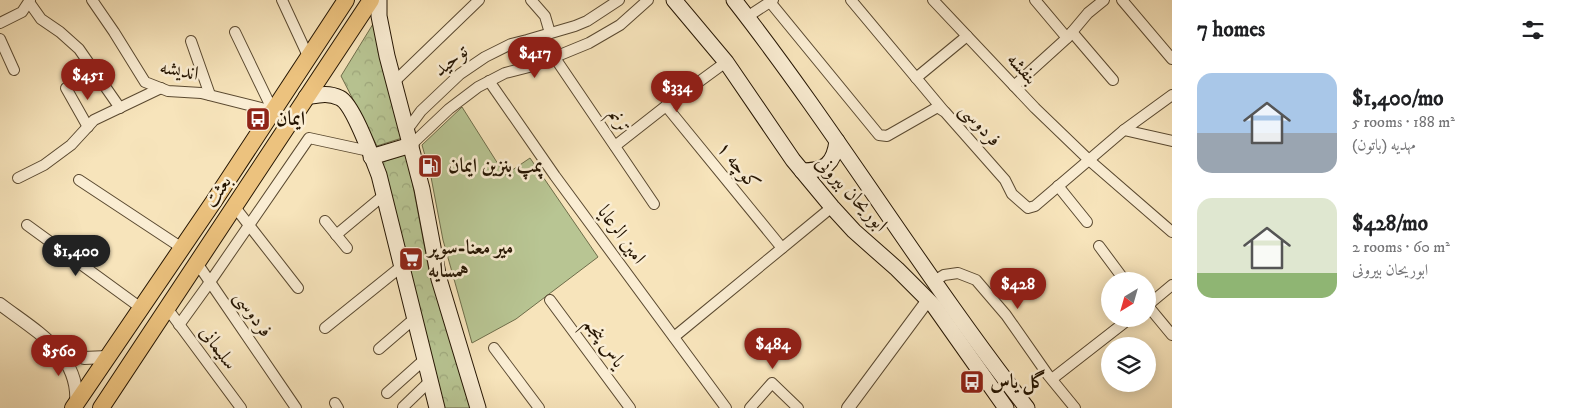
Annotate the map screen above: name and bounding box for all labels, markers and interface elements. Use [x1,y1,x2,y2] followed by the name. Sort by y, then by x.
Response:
[1519,16,1547,44] icon: filters
[1197,17,1265,43] text: 7 homes
[505,36,565,79] pin: $417
[428,39,474,83] street label: توحید
[519,43,551,63] text: $417
[1001,48,1043,90] street label: بنفشه
[157,55,201,87] street label: اندیشه
[58,58,118,101] pin: $451
[72,65,104,85] text: $451
[647,70,707,113] pin: $334
[662,77,692,97] text: $334
[1352,86,1444,112] text: $1,400/mo
[1237,93,1297,153] icon: home
[953,98,1006,153] street label: فردوسی
[599,104,636,140] street label: ترنم
[245,106,271,132] bus stop icon: ایمان
[276,107,305,132] place label: ایمان
[1352,112,1455,132] text: 5 rooms · 188 m²
[1352,135,1416,155] text: مهدیه (باتون)
[711,136,765,196] street label: کوچه ۱
[809,151,893,237] street label: ابوریحان بیرونی
[417,153,443,179] fuel station icon: پمپ بنزین ایمان
[448,154,544,180] place label: پمپ بنزین ایمان
[198,171,238,213] street label: بعثت
[591,201,651,269] street label: امین الرعایا
[1352,211,1428,237] text: $428/mo
[1237,218,1297,278] icon: home
[35,234,117,277] pin: $1,400
[426,236,513,284] place label: میر معنا-سوپر همسایه
[1352,237,1450,257] text: 2 rooms · 60 m²
[53,241,99,261] text: $1,400
[398,246,424,272] supermarket icon: میر معنا-سوپر همسایه
[1352,260,1428,280] text: ابوریحان بیرونی
[988,268,1048,310] pin: $428
[1101,272,1156,328] north arrow
[1101,272,1156,392] map controls
[1001,274,1035,294] text: $428
[227,286,278,343] street label: فردوسی
[573,313,631,377] street label: یاس پنجم
[194,321,242,375] street label: سلیمانی
[743,328,803,370] pin: $484
[29,334,89,377] pin: $560
[755,334,791,354] text: $484
[1101,337,1156,392] button: layers
[42,341,76,361] text: $560
[959,369,985,395] bus stop icon: گل یاس
[990,369,1046,395] place label: گل یاس

